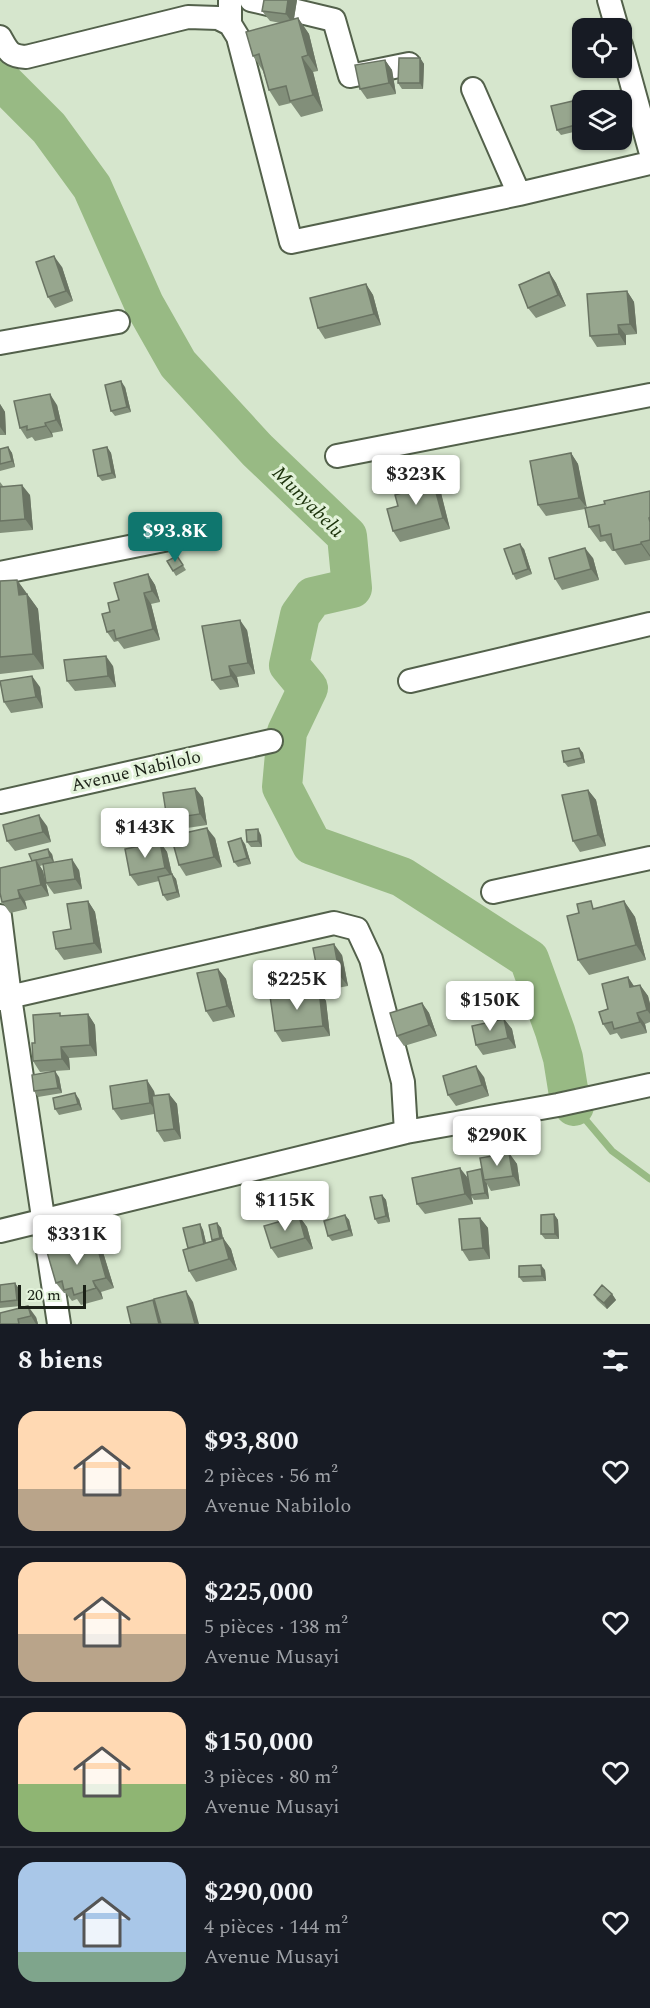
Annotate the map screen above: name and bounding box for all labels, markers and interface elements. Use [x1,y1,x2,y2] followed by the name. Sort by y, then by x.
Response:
[572,18,632,150] map controls
[572,18,632,78] button: locate
[572,90,632,150] button: layers
[374,455,458,506] pin: $323K
[265,459,351,545] water label: Munyabelu
[386,459,446,489] text: $323K
[126,512,224,563] pin: $93.8K
[142,516,208,546] text: $93.8K
[68,743,204,799] street label: Avenue Nabilolo
[103,808,187,859] pin: $143K
[115,812,175,842] text: $143K
[255,960,339,1011] pin: $225K
[267,964,327,994] text: $225K
[448,981,532,1032] pin: $150K
[460,985,520,1015] text: $150K
[455,1116,539,1167] pin: $290K
[467,1120,527,1150] text: $290K
[243,1181,327,1232] pin: $115K
[255,1185,315,1215] text: $115K
[35,1215,119,1266] pin: $331K
[47,1219,107,1249] text: $331K
[18,1282,86,1310] scale bar
[27,1283,61,1307] text: 20 m
[18,1340,103,1380] text: 8 biens
[599,1344,632,1377] icon: filters
[204,1421,298,1461] text: $93,800
[66,1435,138,1507] icon: home
[599,1455,632,1488] icon: heart
[204,1461,338,1491] text: 2 pièces · 56 m²
[204,1491,351,1521] text: Avenue Nabilolo
[204,1572,313,1612] text: $225,000
[66,1586,138,1658] icon: home
[599,1606,632,1639] icon: heart
[204,1612,348,1642] text: 5 pièces · 138 m²
[204,1642,340,1672] text: Avenue Musayi
[204,1722,313,1762] text: $150,000
[66,1736,138,1808] icon: home
[599,1756,632,1789] icon: heart
[204,1762,338,1792] text: 3 pièces · 80 m²
[204,1792,340,1822] text: Avenue Musayi
[204,1872,313,1912] text: $290,000
[66,1886,138,1958] icon: home
[599,1906,632,1939] icon: heart
[204,1912,348,1942] text: 4 pièces · 144 m²
[204,1942,340,1972] text: Avenue Musayi

